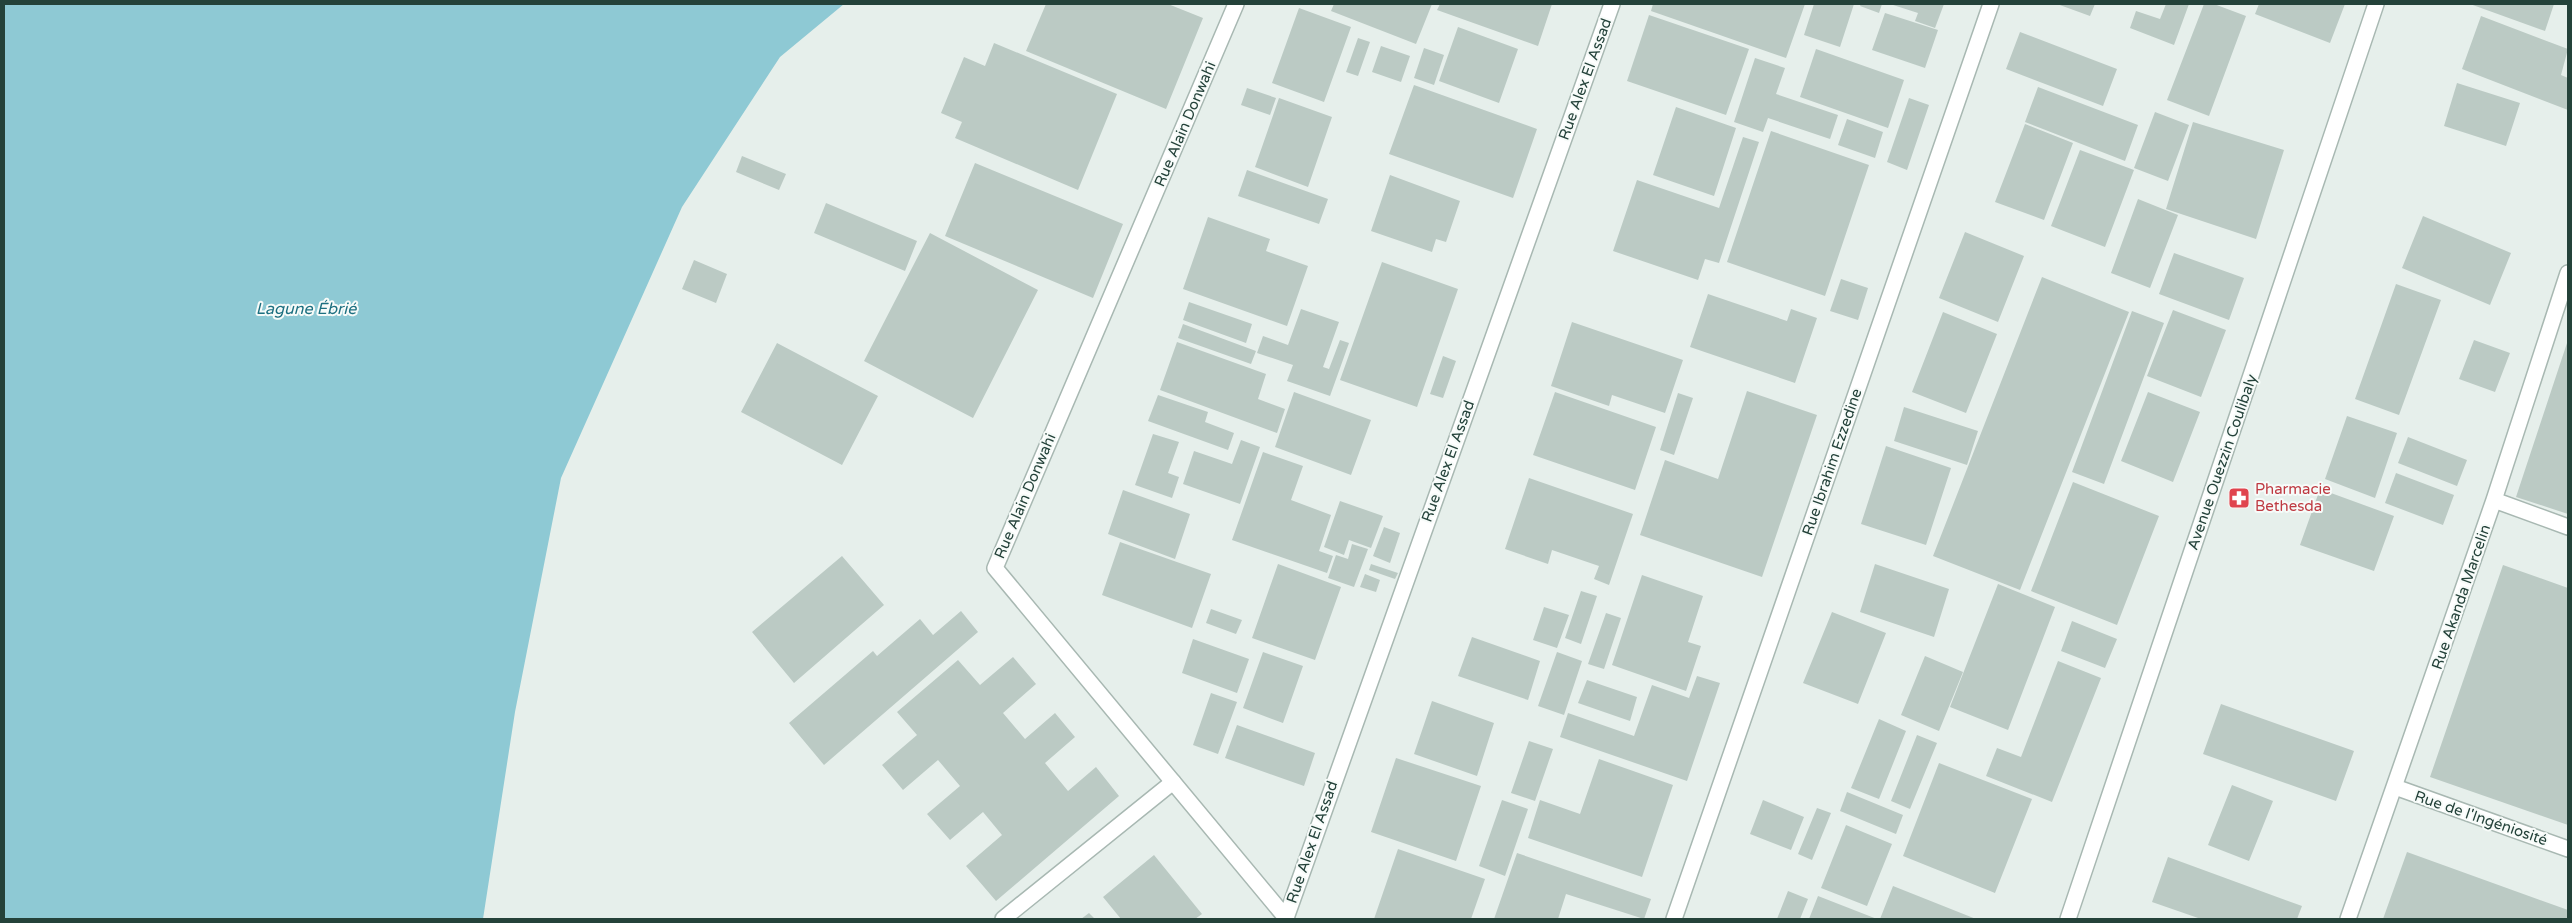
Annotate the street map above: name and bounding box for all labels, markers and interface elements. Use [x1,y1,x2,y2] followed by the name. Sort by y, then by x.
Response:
[1555,16,1615,142] street label: Rue Alex El Assad
[1150,59,1220,189] street label: Rue Alain Donwahi
[256,299,357,319] water label: Lagune Ébrié
[2183,372,2261,552] street label: Avenue Ouezzin Coulibaly
[1798,386,1866,538] street label: Rue Ibrahim Ezzedine
[1418,398,1478,524] street label: Rue Alex El Assad
[990,431,1060,561] street label: Rue Alain Donwahi
[2255,480,2331,515] place label: Pharmacie Bethesda
[2227,486,2251,510] pharmacy icon: Pharmacie Bethesda
[2428,522,2494,672] street label: Rue Akanda Marcelin
[1283,778,1341,906] street label: Rue Alex El Assad
[2412,787,2550,849] street label: Rue de l'Ingéniosité

